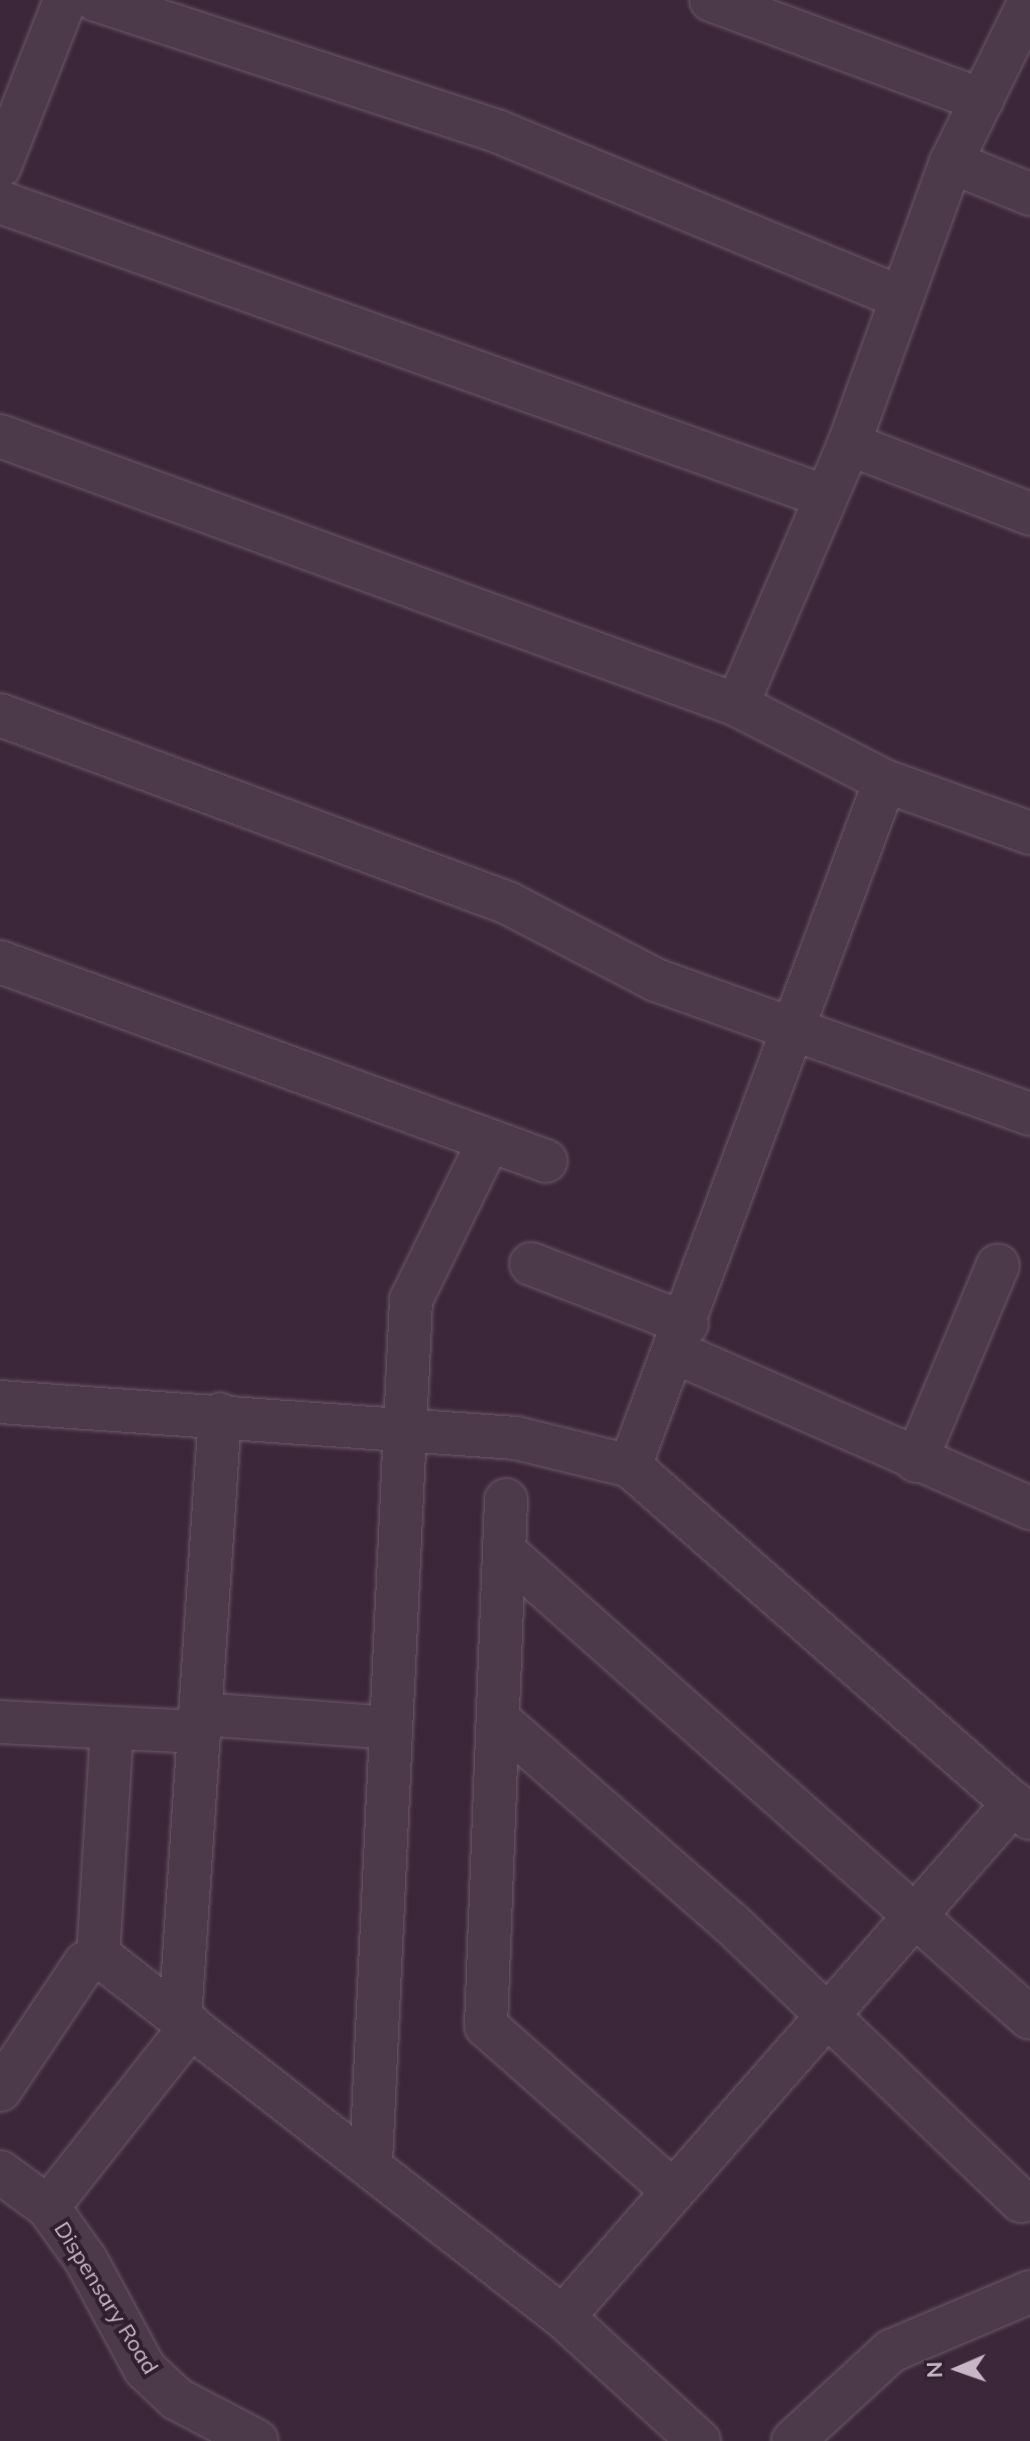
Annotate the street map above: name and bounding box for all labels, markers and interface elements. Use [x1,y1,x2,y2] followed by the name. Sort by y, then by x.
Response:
[49,2217,163,2379] street label: Dispensary Road
[918,2329,998,2409] north arrow
[920,2361,948,2379] text: N

